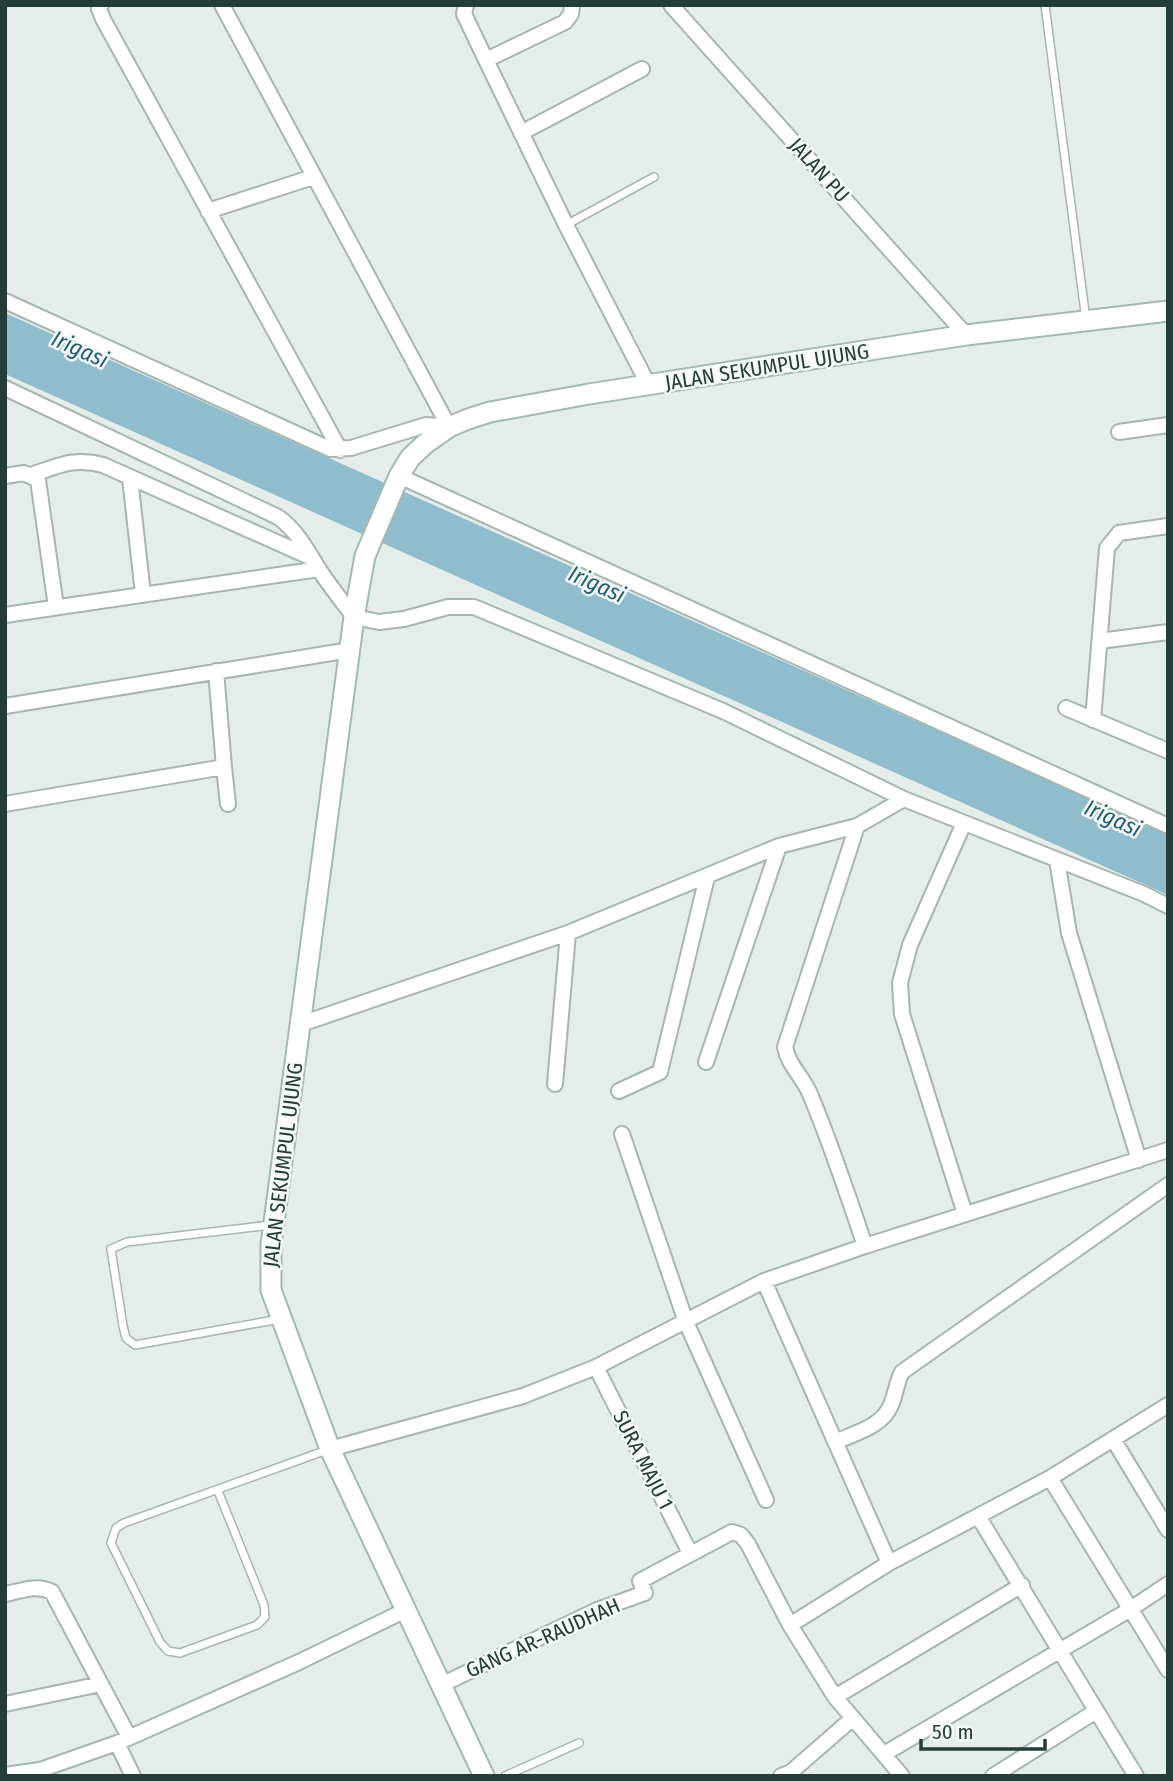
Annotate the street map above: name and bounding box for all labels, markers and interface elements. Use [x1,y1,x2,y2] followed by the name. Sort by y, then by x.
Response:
[783,132,855,208] street label: JALAN PU
[47,324,113,374] water label: Irigasi
[663,338,871,396] street label: JALAN SEKUMPUL UJUNG
[564,559,630,609] water label: Irigasi
[1080,793,1146,843] water label: Irigasi
[258,1061,308,1269] street label: JALAN SEKUMPUL UJUNG
[607,1406,679,1514] street label: SURA MAJU 1
[462,1592,624,1684] street label: GANG AR-RAUDHAH
[921,1708,1045,1752] scale bar
[932,1719,974,1745] text: 50 m

